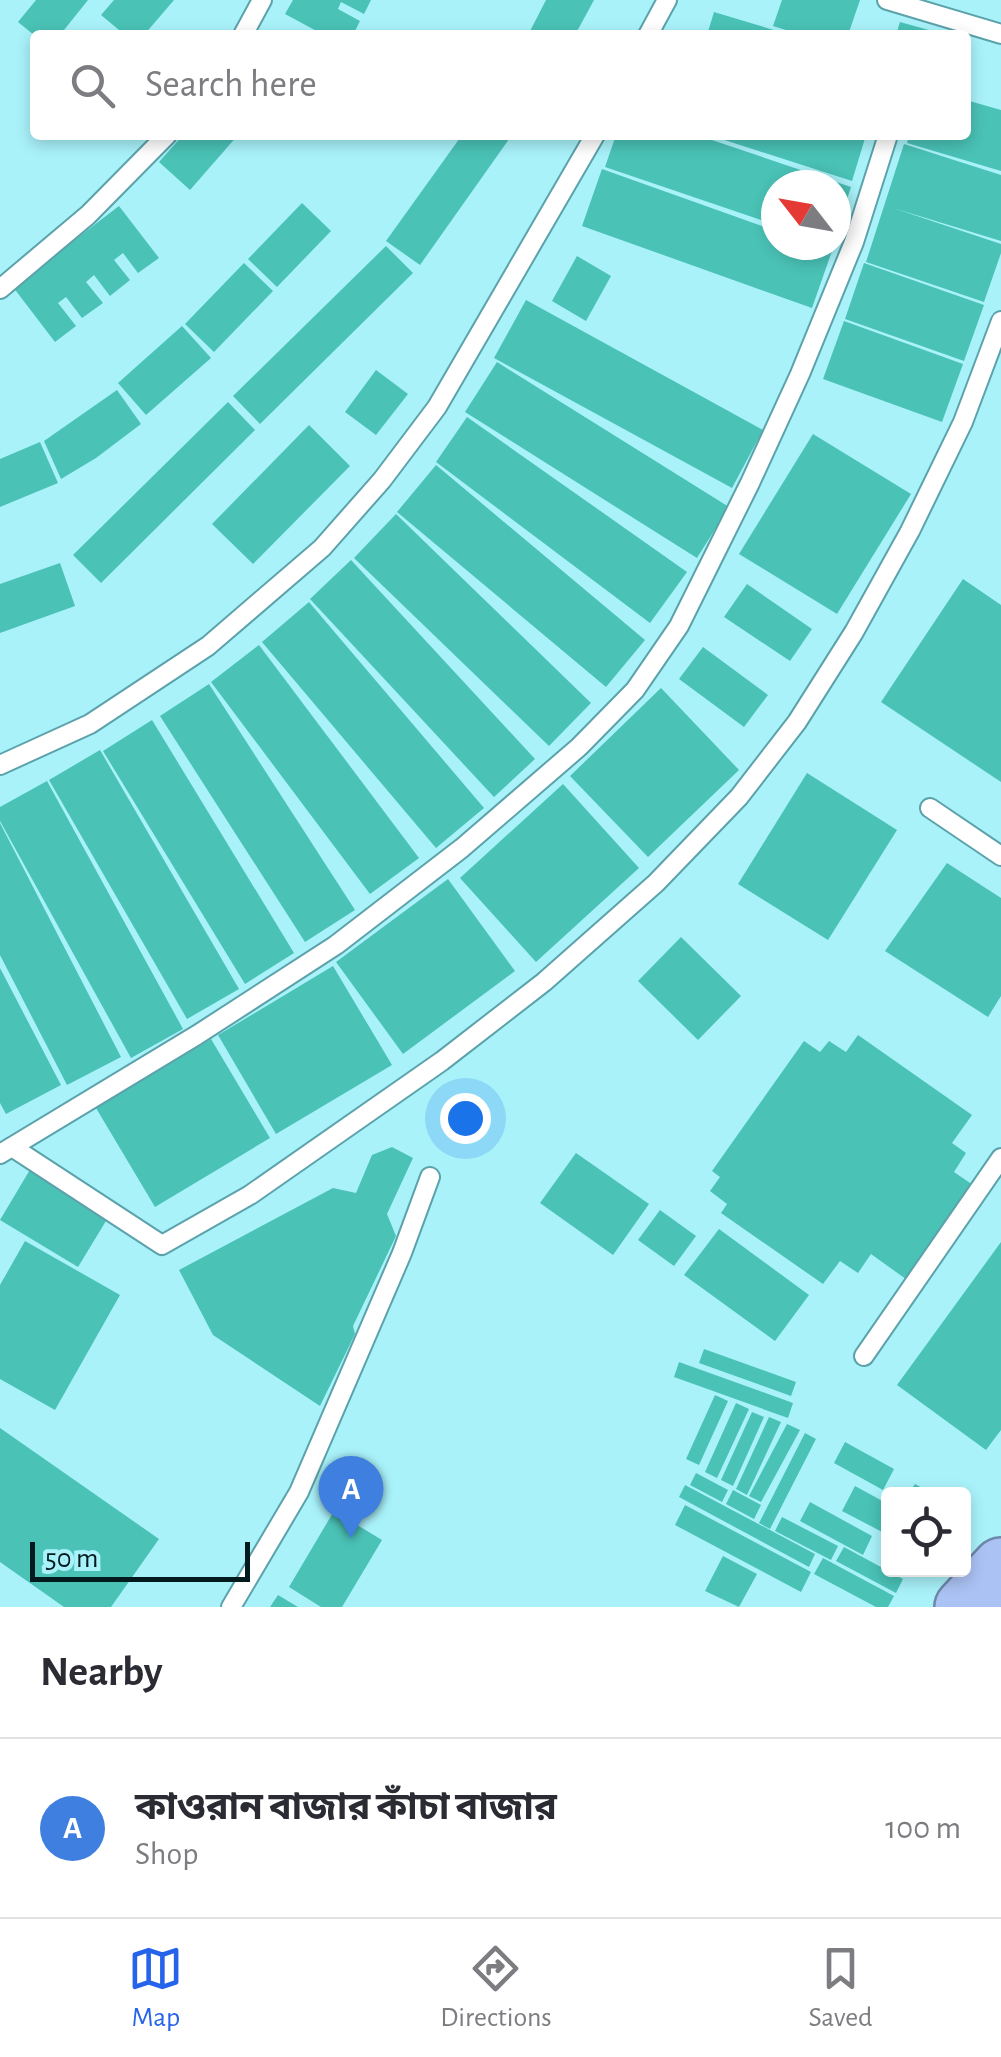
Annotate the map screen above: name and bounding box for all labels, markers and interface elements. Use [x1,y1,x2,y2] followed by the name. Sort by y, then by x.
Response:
[30,30,971,140] search box
[65,58,120,113] icon: search
[145,66,317,104] text: Search here
[761,170,851,260] north arrow
[440,1093,491,1144] your location
[318,1456,384,1538] pin: A
[881,1487,971,1577] map controls
[881,1487,971,1577] button: locate
[30,1537,250,1582] scale bar
[45,1545,99,1573] text: 50 m
[40,1651,163,1693] text: Nearby
[135,1789,557,1827] text: কাওরান বাজার কাঁচা বাজার
[63,1812,82,1844] text: A
[885,1812,961,1844] text: 100 m
[135,1838,198,1870] text: Shop
[128,1941,183,2035] tab: Map
[440,1941,552,2035] tab: Directions
[809,1941,873,2035] tab: Saved

